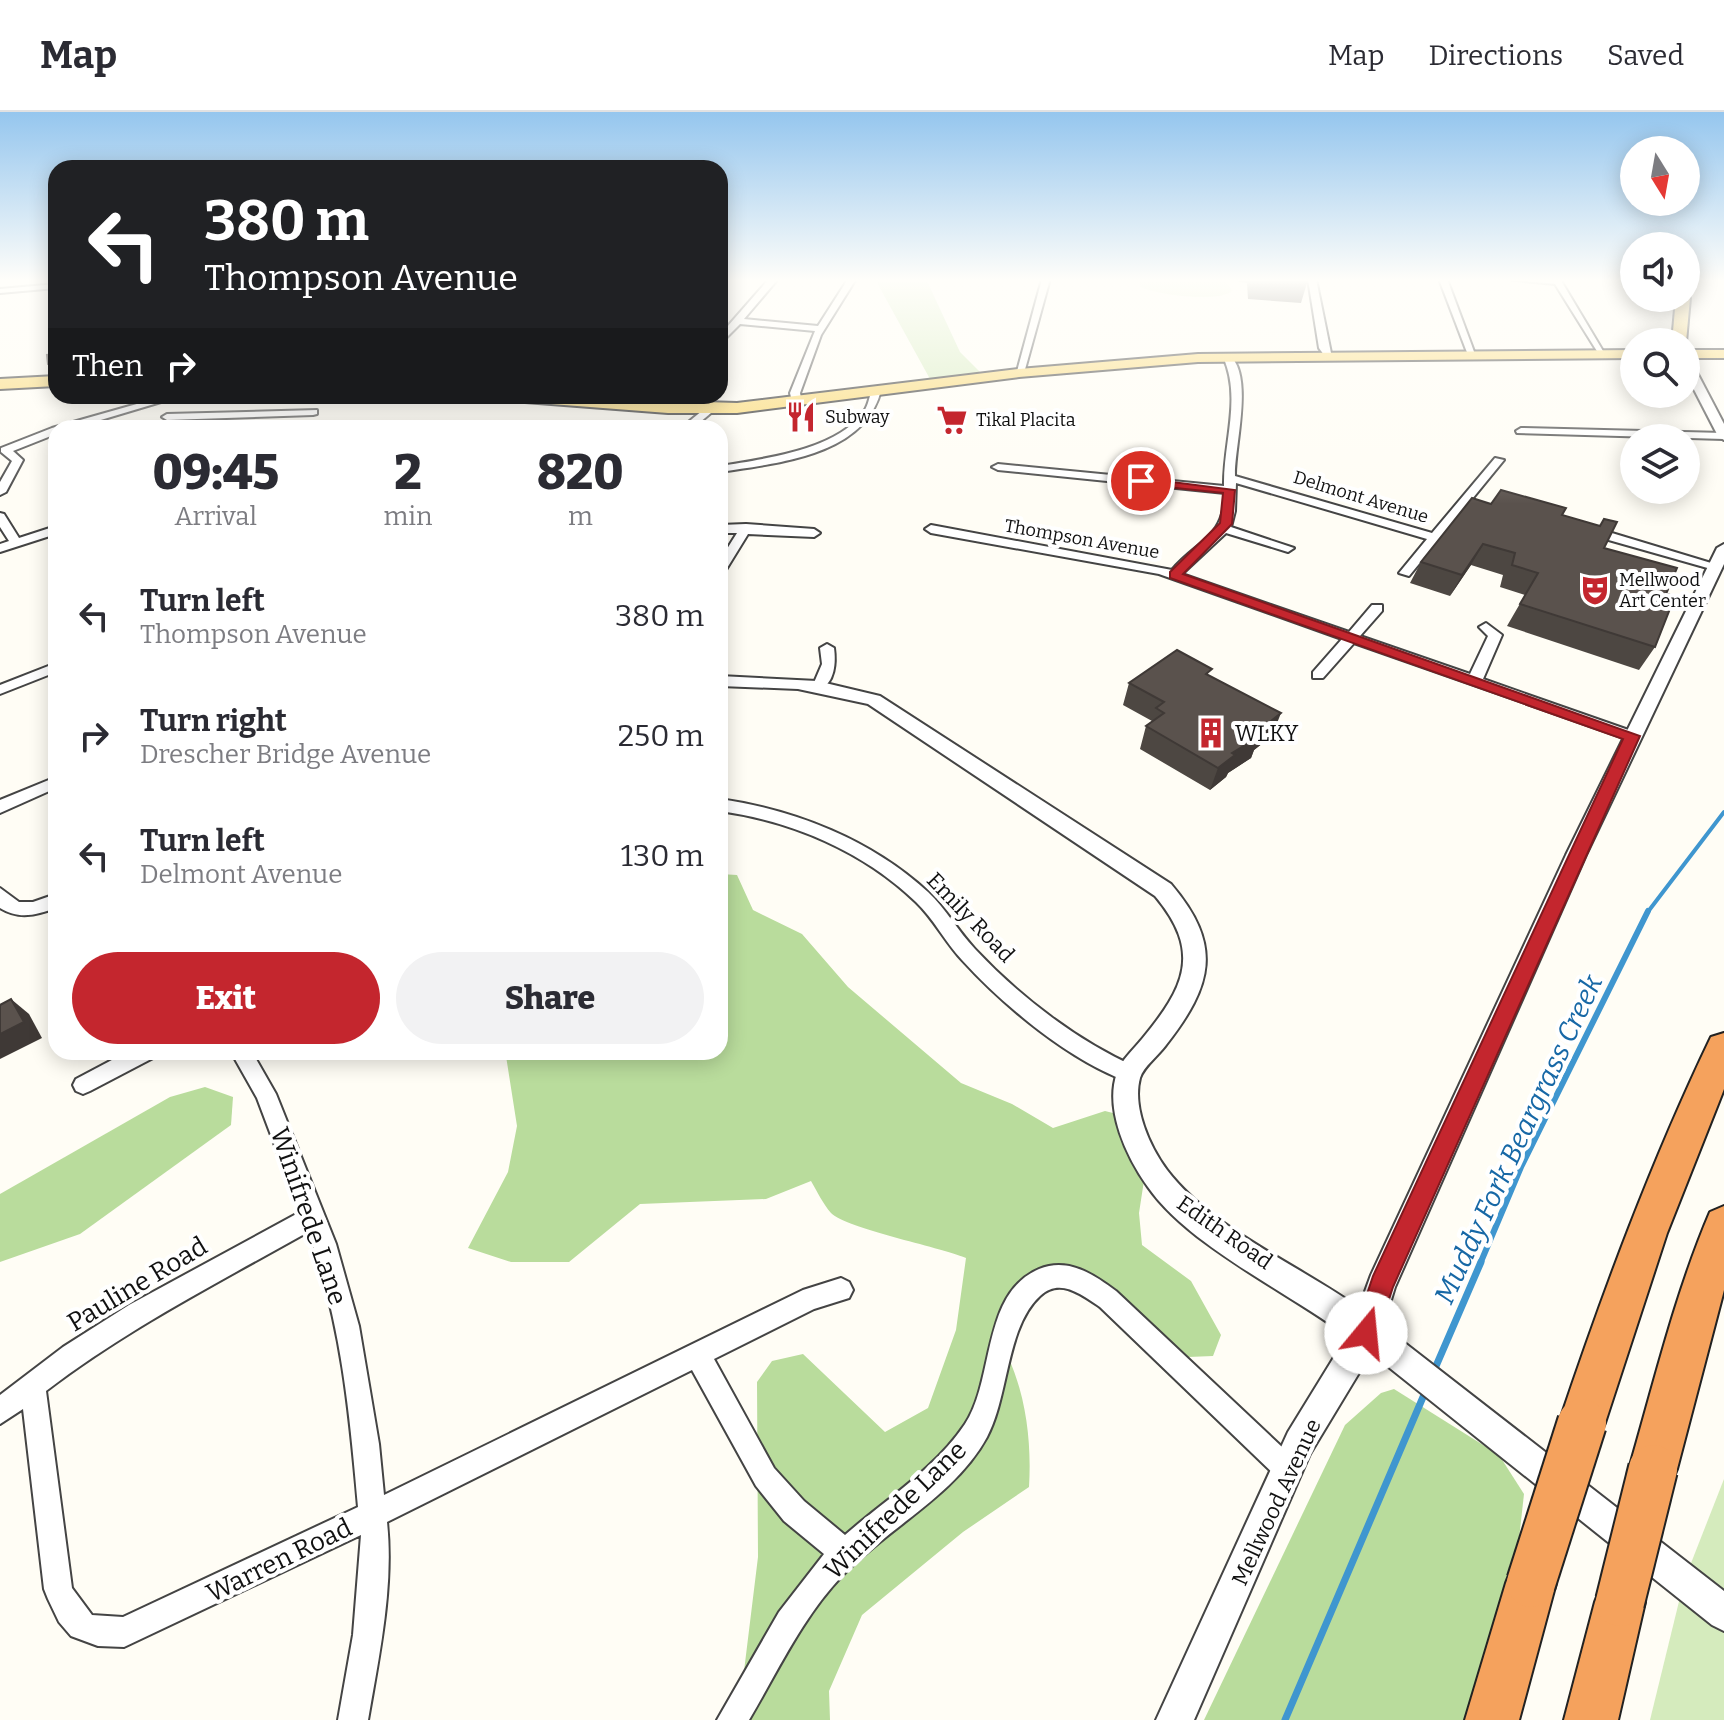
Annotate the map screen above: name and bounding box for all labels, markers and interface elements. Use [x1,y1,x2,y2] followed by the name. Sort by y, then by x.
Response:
[40,32,117,78] text: Map
[1328,39,1384,72] text: Map
[1428,39,1563,72] text: Directions
[1607,39,1684,72] text: Saved
[1620,136,1700,216] north arrow
[1620,136,1700,504] map controls
[204,188,369,255] text: 380 m
[72,192,176,296] icon: left
[1620,232,1700,312] button: sound
[204,256,518,300] text: Thompson Avenue
[1620,328,1700,408] button: search
[159,344,203,388] icon: right
[72,348,143,384] text: Then
[784,400,818,434] restaurant icon: Subway
[935,403,969,437] supermarket icon: Tikal Placita
[825,406,890,428] place label: Subway
[976,409,1076,431] place label: Tikal Placita
[1620,424,1700,504] button: layers
[152,444,279,502] text: 09:45
[394,444,422,502] text: 2
[537,444,624,502] text: 820
[1107,447,1175,515] pin
[1119,459,1163,503] icon: arrive
[1291,466,1431,528] street label: Delmont Avenue
[175,501,257,532] text: Arrival
[384,501,433,532] text: min
[568,501,593,532] text: m
[1003,515,1161,563] street label: Thompson Avenue
[1619,569,1706,612] place label: Mellwood Art Center
[1578,573,1612,607] theatre icon: Mellwood Art Center
[140,583,265,619] text: Turn left
[72,594,116,638] icon: left
[615,598,704,634] text: 380 m
[140,619,367,650] text: Thompson Avenue
[140,703,287,739] text: Turn right
[72,714,116,758] icon: right
[1194,716,1228,750] building icon: WLKY
[618,718,704,754] text: 250 m
[1235,720,1299,747] place label: WLKY
[140,739,431,770] text: Drescher Bridge Avenue
[140,823,265,859] text: Turn left
[72,834,116,878] icon: left
[621,838,704,874] text: 130 m
[140,859,342,890] text: Delmont Avenue
[921,867,1020,968] street label: Emily Road
[72,952,380,1044] button: Exit
[396,952,704,1044] button: Share
[1428,969,1610,1309] water label: Muddy Fork Beargrass Creek
[264,1123,353,1309] street label: Winifrede Lane
[1172,1190,1278,1275] street label: Edith Road
[62,1231,213,1338] street label: Pauline Road
[1324,1291,1408,1375] position arrow
[1226,1415,1327,1590] street label: Mellwood Avenue
[818,1435,973,1586] street label: Winifrede Lane
[202,1512,357,1609] street label: Warren Road

